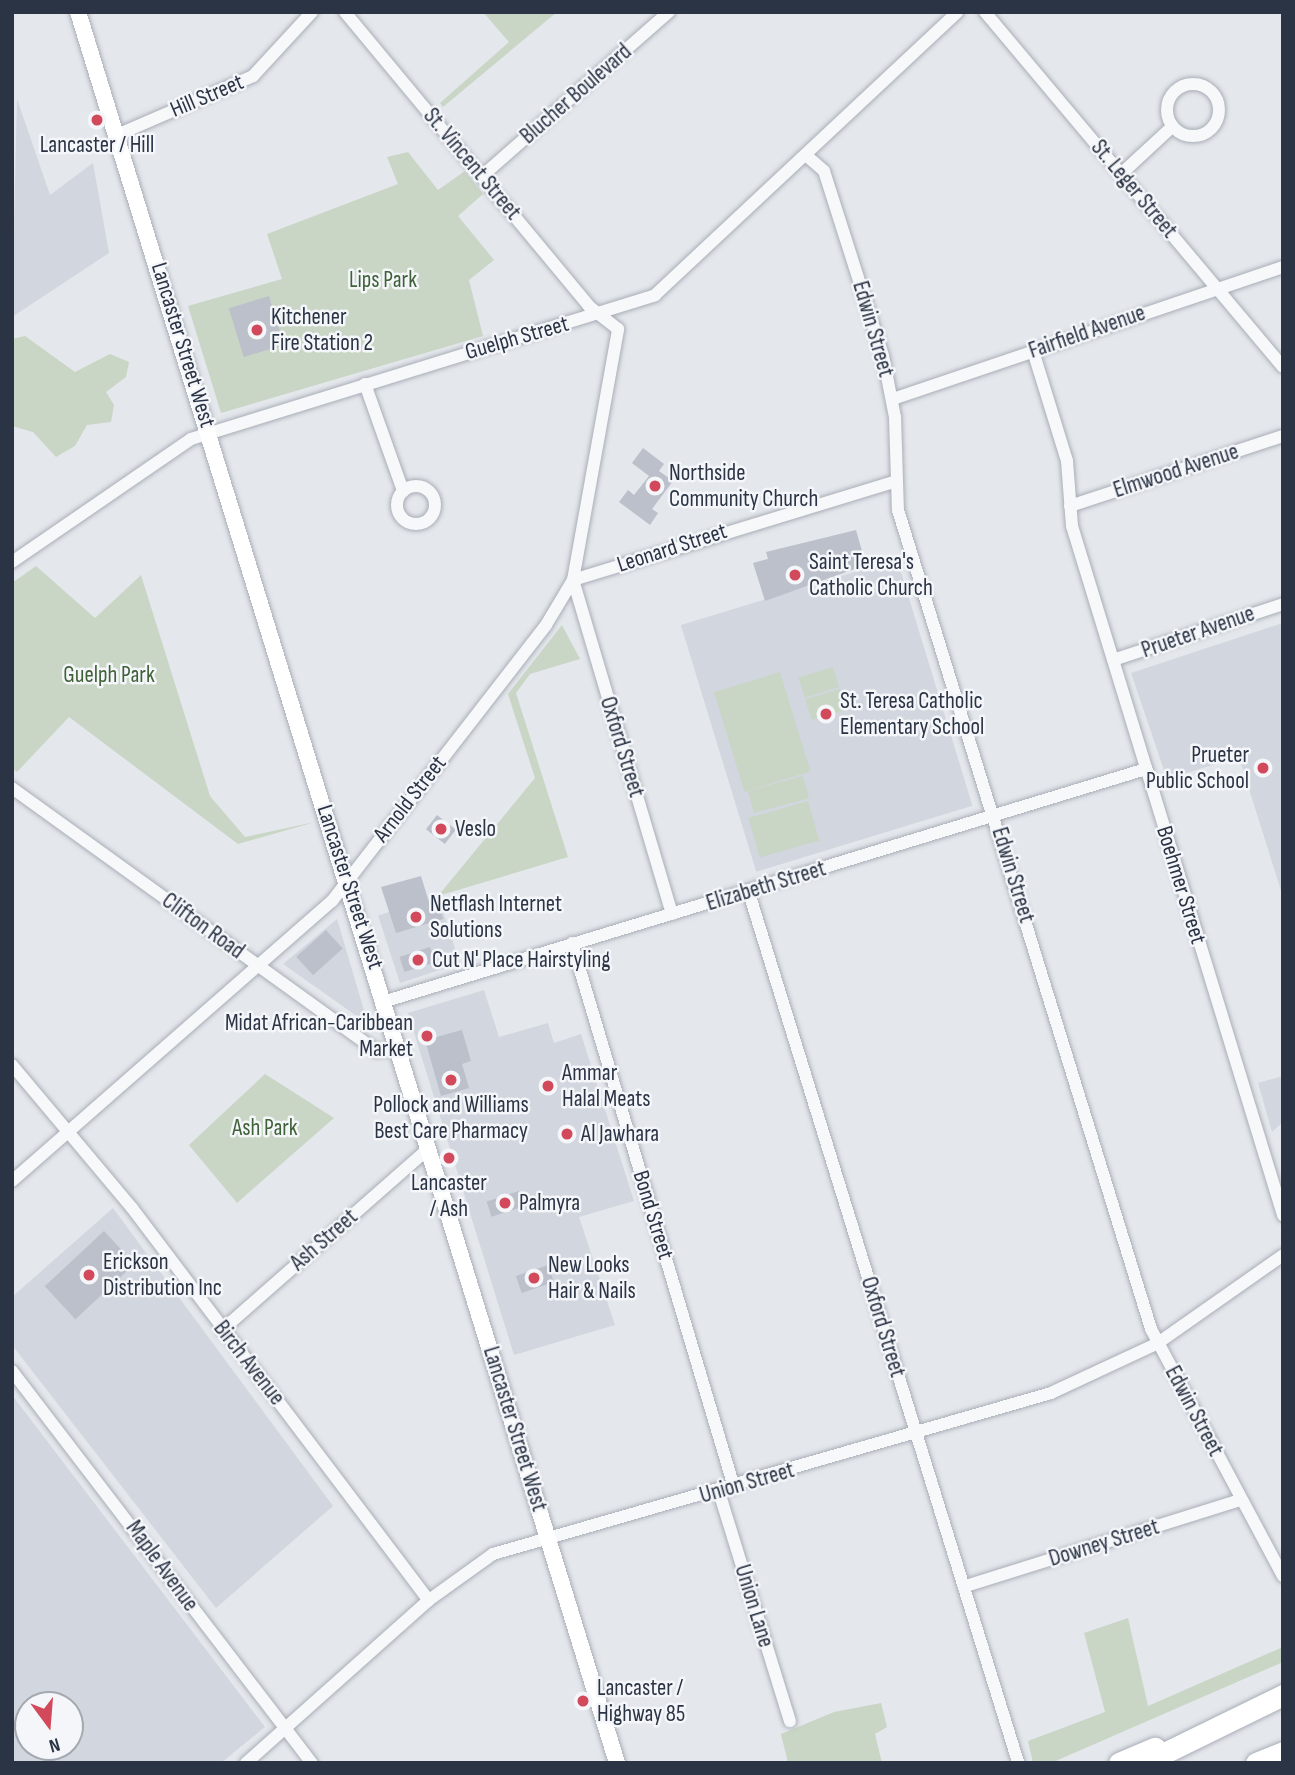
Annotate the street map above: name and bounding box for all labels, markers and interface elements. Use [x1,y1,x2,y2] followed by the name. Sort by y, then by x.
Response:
[515,38,637,150] street label: Blucher Boulevard
[166,68,248,124] street label: Hill Street
[417,103,527,225] street label: St. Vincent Street
[89,112,105,128] marker: Lancaster / Hill
[40,131,154,159] place label: Lancaster / Hill
[1085,134,1183,244] street label: St. Leger Street
[145,259,221,431] street label: Lancaster Street West
[349,266,417,294] park label: Lips Park
[846,278,900,380] street label: Edwin Street
[1025,299,1149,365] street label: Fairfield Avenue
[271,303,373,357] place label: Kitchener Fire Station 2
[462,310,572,366] street label: Guelph Street
[249,322,265,338] marker: Kitchener Fire Station 2
[1110,438,1242,504] street label: Elmwood Avenue
[669,459,818,513] place label: Northside Community Church
[647,478,663,494] marker: Northside Community Church
[614,517,730,579] street label: Leonard Street
[809,548,933,602] place label: Saint Teresa's Catholic Church
[787,567,803,583] marker: Saint Teresa's Catholic Church
[1138,600,1258,664] street label: Prueter Avenue
[63,661,155,689] park label: Guelph Park
[840,687,984,741] place label: St. Teresa Catholic Elementary School
[594,693,650,801] street label: Oxford Street
[818,706,834,722] marker: St. Teresa Catholic Elementary School
[1146,741,1249,795] place label: Prueter Public School
[368,750,452,848] street label: Arnold Street
[1255,760,1271,776] marker: Prueter Public School
[310,801,390,973] street label: Lancaster Street West
[455,815,496,843] place label: Veslo
[433,821,449,837] marker: Veslo
[1150,823,1212,947] street label: Boehmer Street
[985,824,1041,926] street label: Edwin Street
[703,855,829,917] street label: Elizabeth Street
[156,887,250,965] street label: Clifton Road
[430,890,562,944] place label: Netflash Internet Solutions
[408,909,424,925] marker: Netflash Internet Solutions
[432,946,611,974] place label: Cut N' Place Hairstyling
[410,952,426,968] marker: Cut N' Place Hairstyling
[225,1009,413,1063] place label: Midat African-Caribbean Market
[419,1028,435,1044] marker: Midat African-Caribbean Market
[562,1059,650,1113] place label: Ammar Halal Meats
[443,1072,459,1088] marker: Pollock and Williams Best Care Pharmacy
[540,1078,556,1094] marker: Ammar Halal Meats
[373,1091,529,1145] place label: Pollock and Williams Best Care Pharmacy
[232,1114,298,1142] park label: Ash Park
[581,1120,659,1148] place label: Al Jawhara
[559,1126,575,1142] marker: Al Jawhara
[441,1150,457,1166] marker: Lancaster / Ash
[626,1167,680,1263] street label: Bond Street
[411,1169,487,1223] place label: Lancaster / Ash
[519,1189,580,1217] place label: Palmyra
[497,1195,513,1211] marker: Palmyra
[285,1203,363,1277] street label: Ash Street
[103,1248,222,1302] place label: Erickson Distribution Inc
[548,1251,636,1305] place label: New Looks Hair & Nails
[81,1267,97,1283] marker: Erickson Distribution Inc
[526,1270,542,1286] marker: New Looks Hair & Nails
[855,1273,911,1381] street label: Oxford Street
[207,1315,291,1411] street label: Birch Avenue
[477,1343,553,1515] street label: Lancaster Street West
[1159,1361,1229,1461] street label: Edwin Street
[697,1456,797,1510] street label: Union Street
[1046,1513,1162,1573] street label: Downey Street
[120,1515,204,1617] street label: Maple Avenue
[728,1561,780,1651] street label: Union Lane
[597,1674,685,1728] place label: Lancaster / Highway 85
[14,1691,84,1761] north arrow
[575,1693,591,1709] marker: Lancaster / Highway 85
[46,1732,62,1757] text: N

